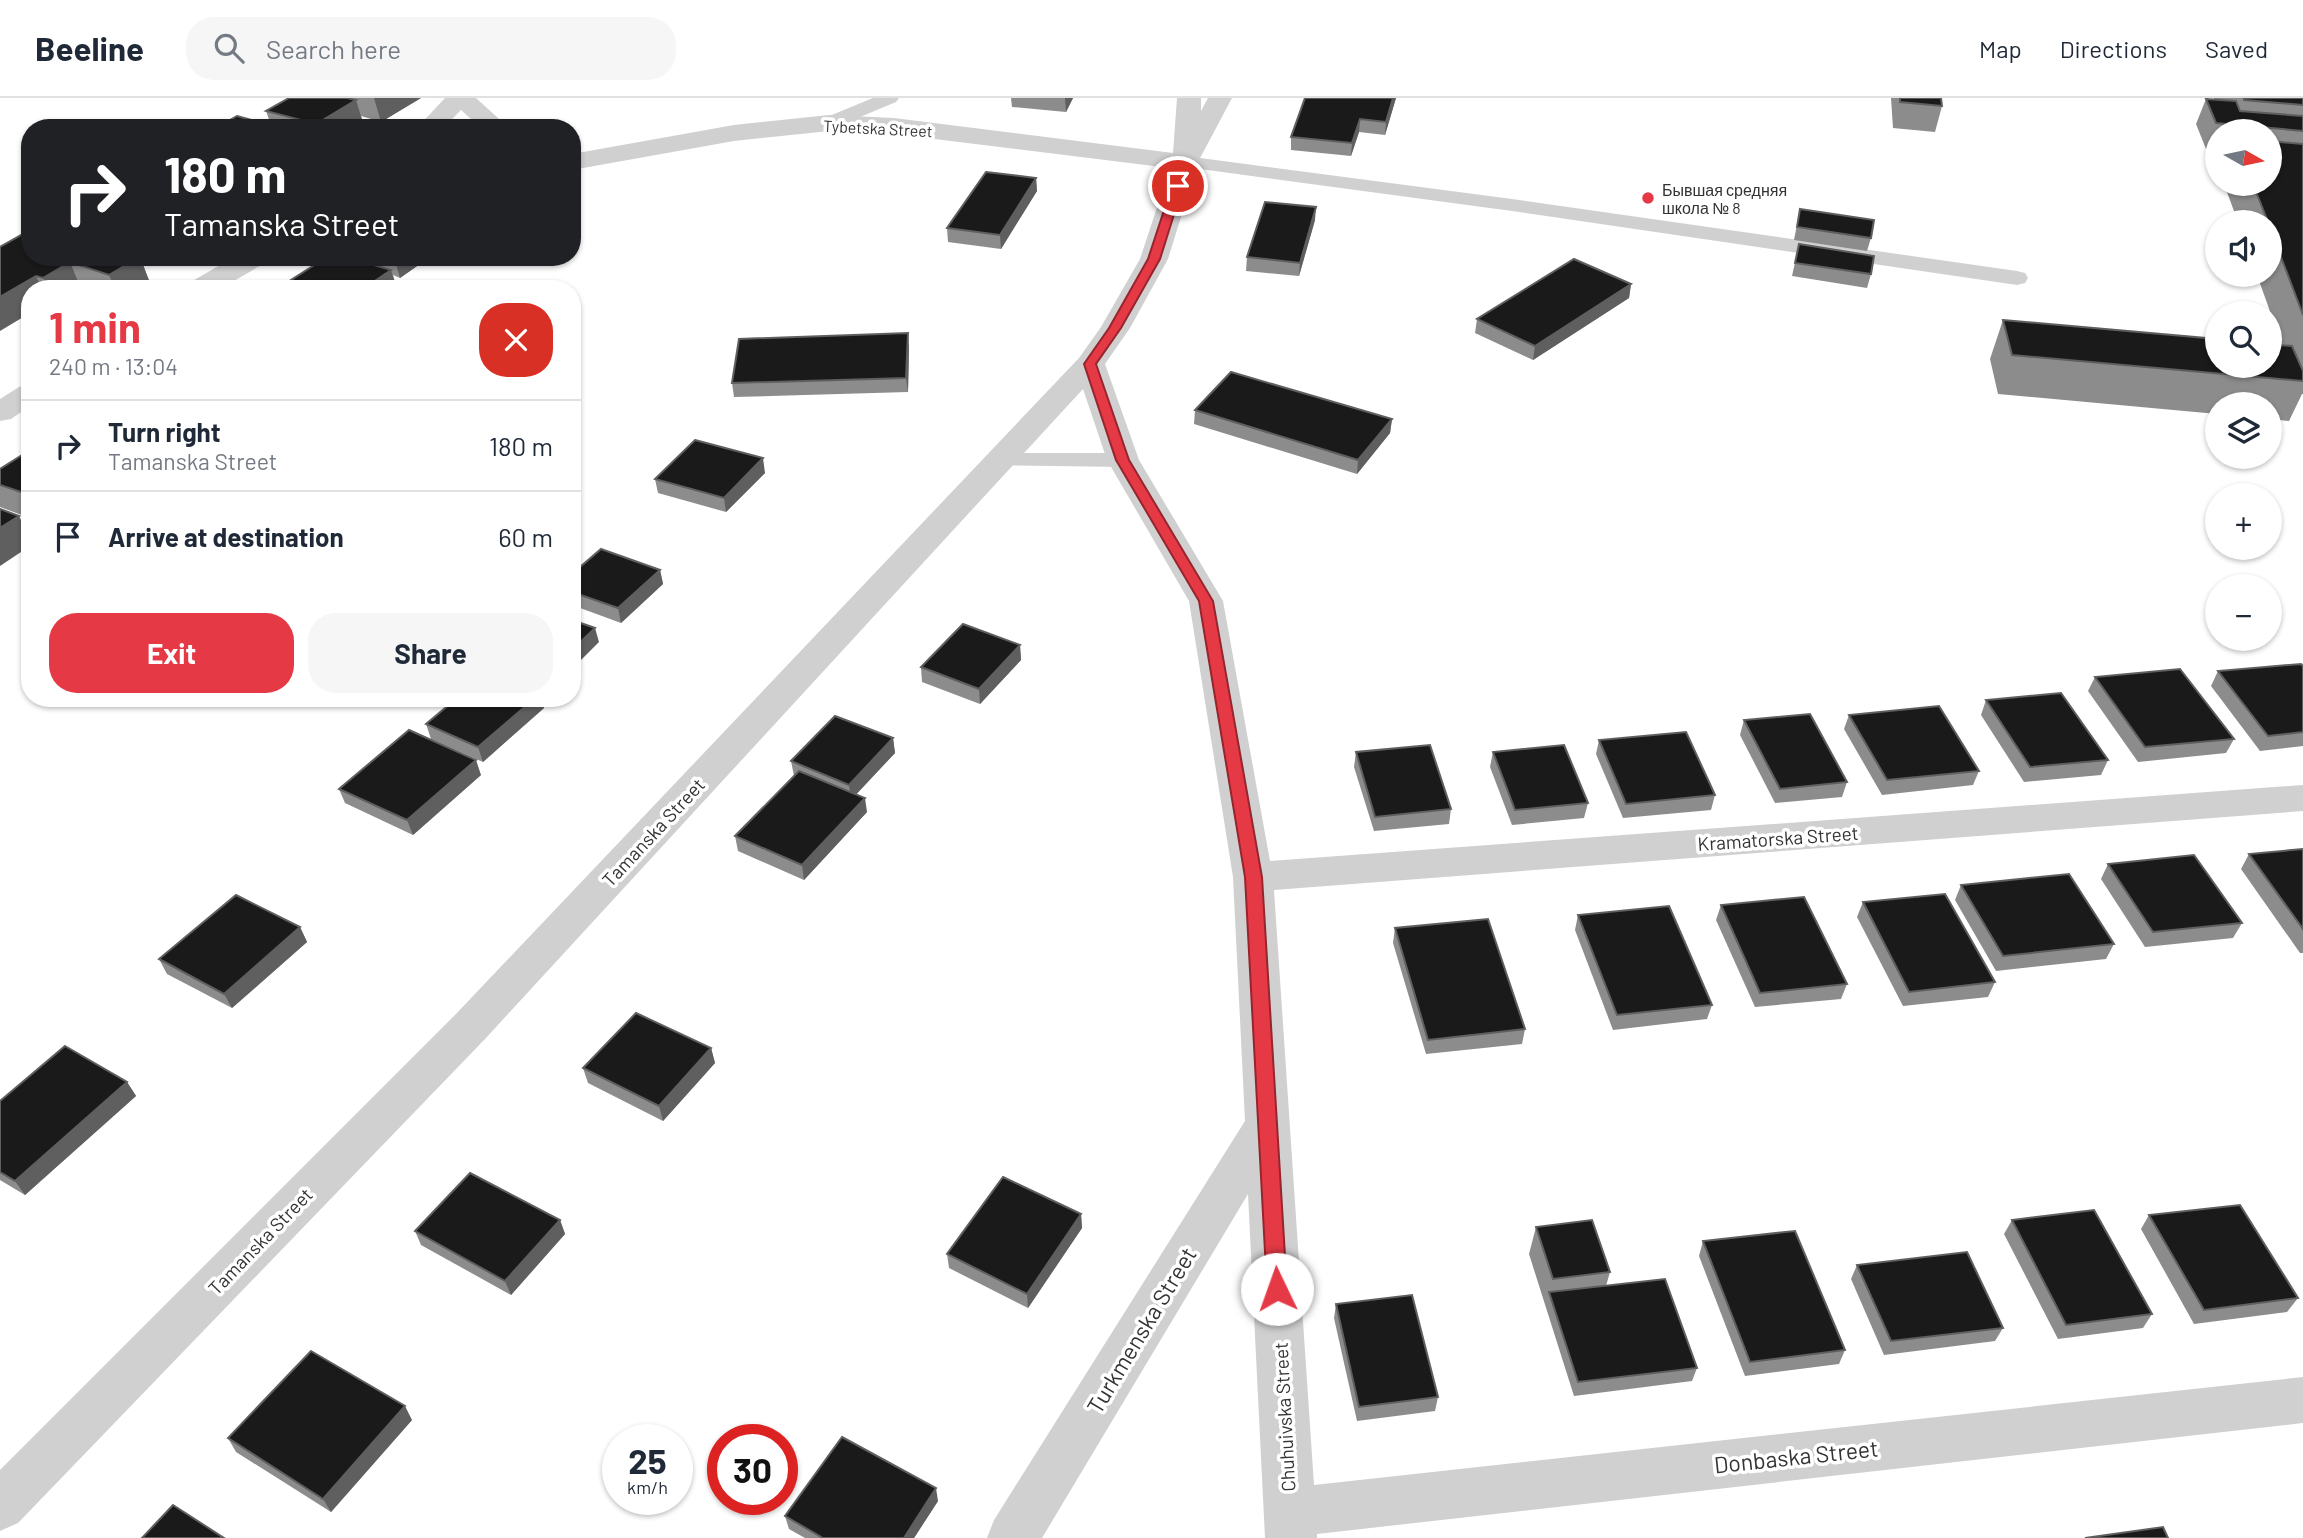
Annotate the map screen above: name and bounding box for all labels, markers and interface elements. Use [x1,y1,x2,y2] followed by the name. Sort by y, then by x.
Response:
[186,17,676,80] search box
[35,28,144,68] text: Beeline
[210,29,248,67] icon: search
[266,33,401,64] text: Search here
[1979,34,2022,63] text: Map
[2060,34,2167,63] text: Directions
[2205,34,2268,63] text: Saved
[823,116,933,140] street label: Tybetska Street
[2205,119,2282,196] north arrow
[2205,119,2282,651] map controls
[164,144,287,203] text: 180 m
[49,147,140,238] icon: right
[1148,156,1208,216] pin
[1159,167,1197,205] icon: arrive
[1662,180,1787,217] place label: Бывшая средняя школа № 8
[1640,190,1656,206] marker: Бывшая средняя школа № 8
[164,204,399,242] text: Tamanska Street
[2205,210,2282,287] button: sound
[49,301,141,351] text: 1 min
[2205,301,2282,378] button: search
[479,303,553,377] button: close
[49,352,178,380] text: 240 m · 13:04
[2205,392,2282,469] button: layers
[108,416,221,447] text: Turn right
[49,427,87,465] icon: right
[489,430,553,461] text: 180 m
[108,447,277,475] text: Tamanska Street
[2205,483,2282,560] button: +
[49,518,87,556] icon: arrive
[108,521,344,552] text: Arrive at destination
[498,521,553,552] text: 60 m
[2205,574,2282,651] button: −
[49,613,294,693] button: Exit
[308,613,553,693] button: Share
[597,773,709,891] street label: Tamanska Street
[1697,821,1859,855] street label: Kramatorska Street
[203,1183,317,1299] street label: Tamanska Street
[1080,1242,1202,1418] street label: Turkmenska Street
[1240,1252,1314,1326] position arrow
[1269,1342,1299,1492] street label: Chuhuivska Street
[707,1424,798,1515] speed limit sign: 30
[1713,1433,1879,1479] street label: Donbaska Street
[628,1439,667,1481] text: 25
[627,1476,668,1498] text: km/h

